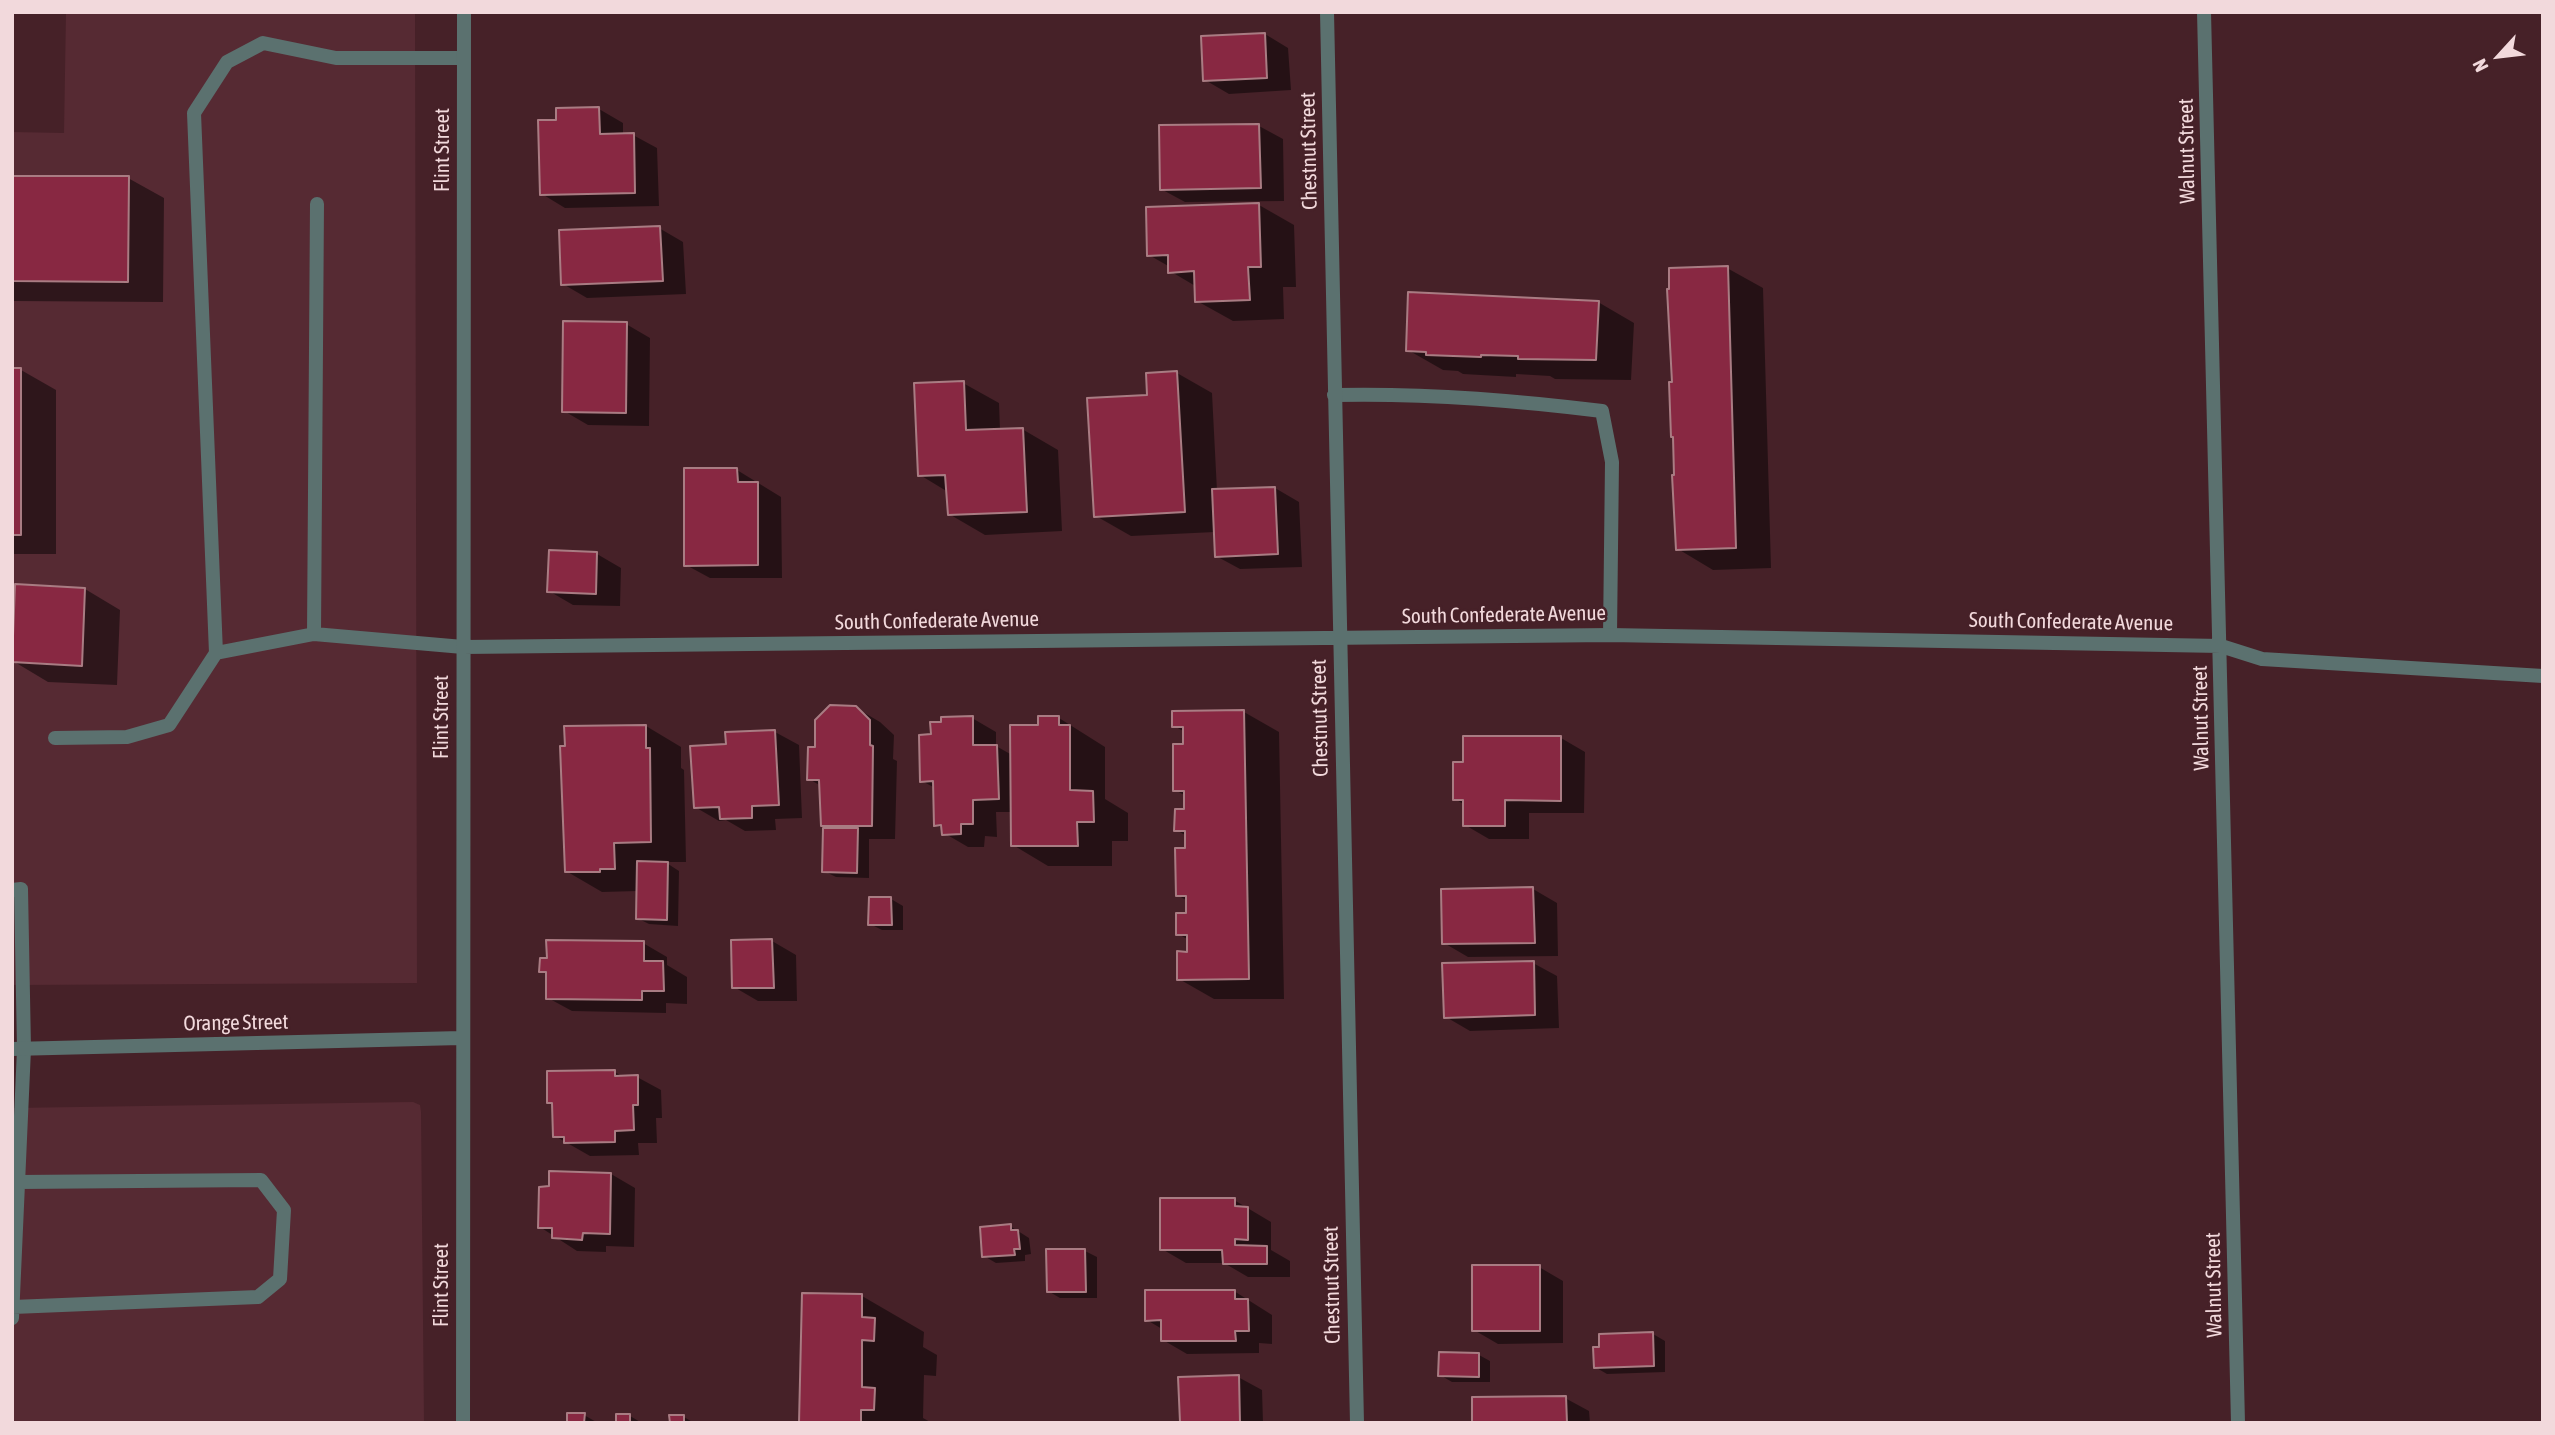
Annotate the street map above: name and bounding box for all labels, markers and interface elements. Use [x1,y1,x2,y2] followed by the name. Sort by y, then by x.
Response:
[2464,21,2534,91] north arrow
[2468,56,2493,76] text: N
[1295,92,1323,210] street label: Chestnut Street
[2173,98,2201,204] street label: Walnut Street
[429,108,455,192] street label: Flint Street
[1402,601,1606,629] street label: South Confederate Avenue
[835,607,1039,635] street label: South Confederate Avenue
[1969,608,2173,636] street label: South Confederate Avenue
[1306,659,1334,777] street label: Chestnut Street
[2187,665,2215,771] street label: Walnut Street
[428,675,454,759] street label: Flint Street
[183,1009,289,1037] street label: Orange Street
[1318,1226,1346,1344] street label: Chestnut Street
[2200,1232,2228,1338] street label: Walnut Street
[428,1243,454,1327] street label: Flint Street

